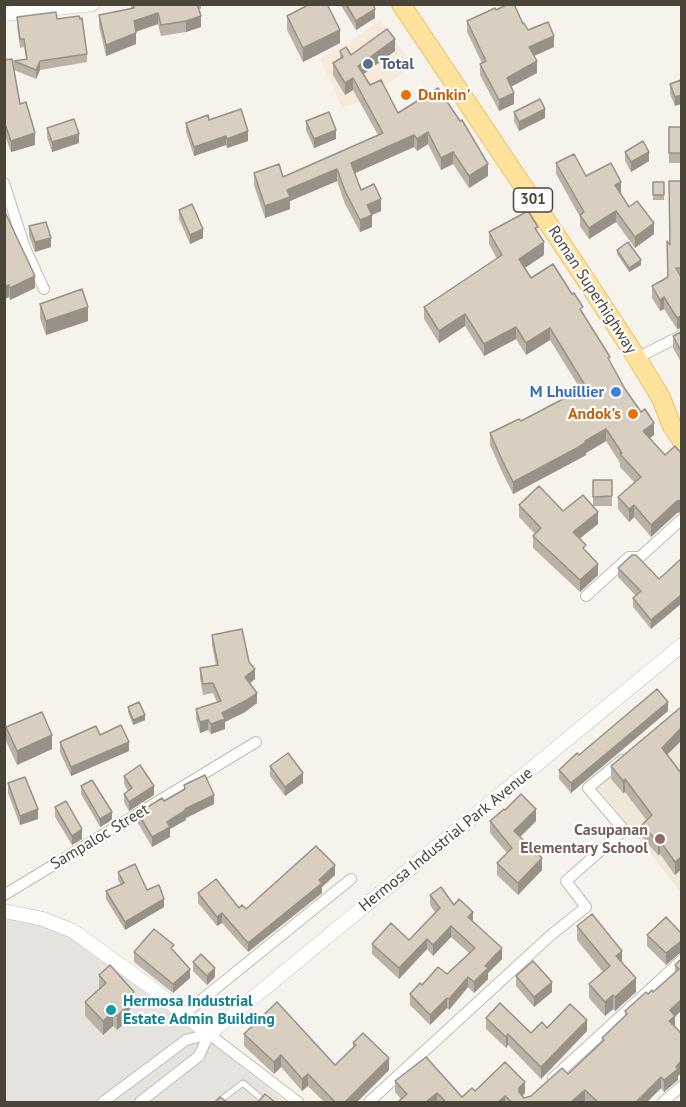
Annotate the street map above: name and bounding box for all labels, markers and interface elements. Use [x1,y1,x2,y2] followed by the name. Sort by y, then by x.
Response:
[380,54,414,74] place label: Total
[361,57,375,71] marker: Total
[418,85,471,105] place label: Dunkin'
[399,88,413,102] marker: Dunkin'
[514,188,552,212] road number: 301
[544,223,640,357] street label: Roman Superhighway
[530,382,604,402] place label: M Lhuillier
[609,385,623,399] marker: M Lhuillier
[568,404,621,424] place label: Andok's
[626,407,640,421] marker: Andok's
[355,764,537,916] street label: Hermosa Industrial Park Avenue
[47,800,153,874] street label: Sampaloc Street
[520,820,648,858] place label: Casupanan Elementary School
[653,832,667,846] marker: Casupanan Elementary School
[123,991,275,1029] place label: Hermosa Industrial Estate Admin Building
[104,1003,118,1017] marker: Hermosa Industrial Estate Admin Building

